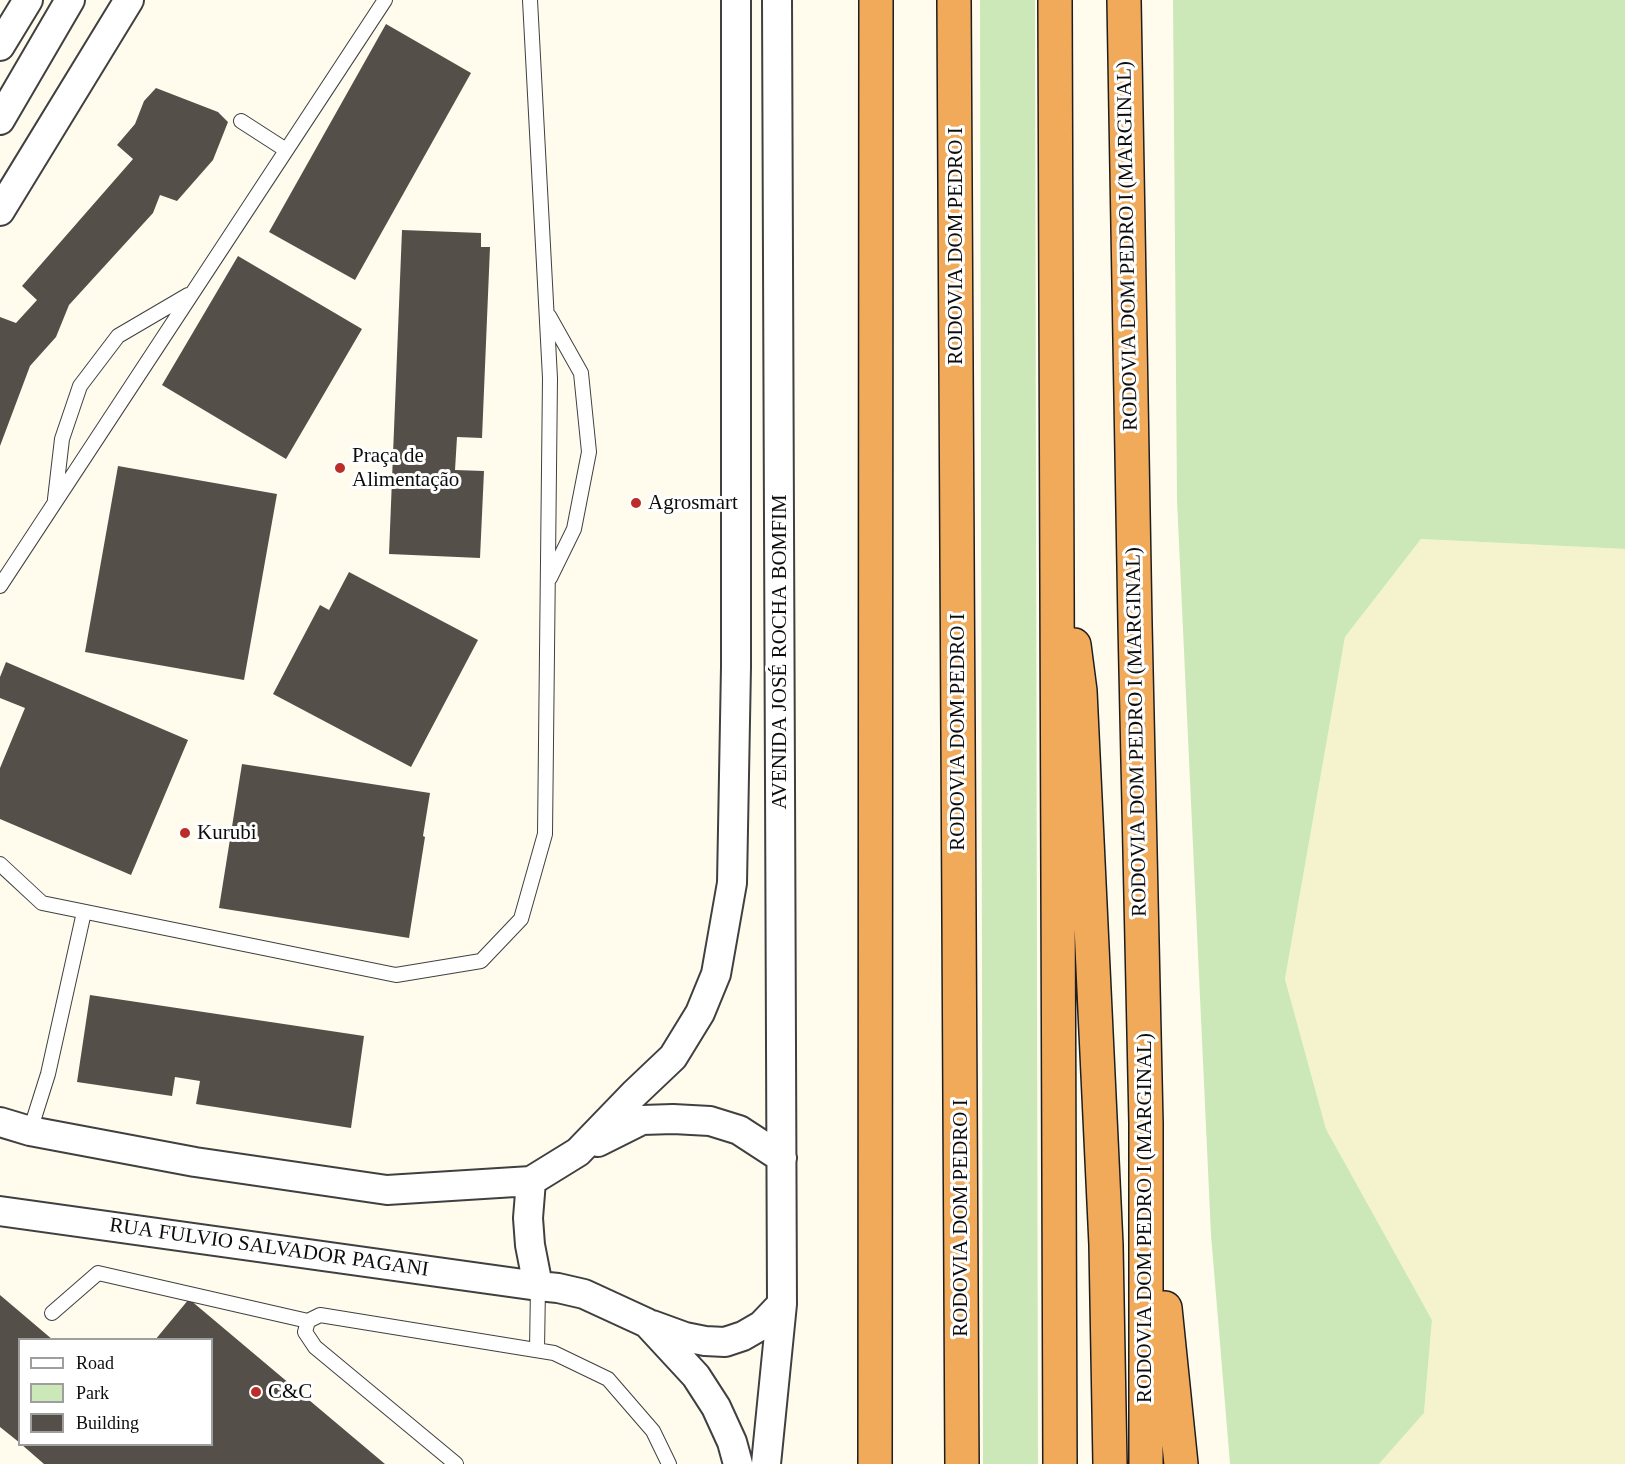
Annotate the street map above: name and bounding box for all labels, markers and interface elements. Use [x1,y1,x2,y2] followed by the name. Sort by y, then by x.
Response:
[1112,61,1144,431] street label: RODOVIA DOM PEDRO I (MARGINAL)
[943,127,969,365] street label: RODOVIA DOM PEDRO I
[352,443,459,493] place label: Praça de Alimentação
[333,461,347,475] marker: Praça de Alimentação
[648,490,738,516] place label: Agrosmart
[767,494,793,810] street label: AVENIDA JOSÉ ROCHA BOMFIM
[629,496,643,510] marker: Agrosmart
[1121,547,1153,917] street label: RODOVIA DOM PEDRO I (MARGINAL)
[945,613,971,851] street label: RODOVIA DOM PEDRO I
[197,820,256,846] place label: Kurubi
[178,826,192,840] marker: Kurubi
[1132,1033,1158,1403] street label: RODOVIA DOM PEDRO I (MARGINAL)
[948,1099,974,1337] street label: RODOVIA DOM PEDRO I
[108,1213,430,1283] street label: RUA FULVIO SALVADOR PAGANI
[18,1338,213,1446] legend
[76,1353,114,1373] text: Road
[268,1379,312,1405] place label: C&C
[76,1383,109,1403] text: Park
[249,1385,263,1399] marker: C&C
[76,1413,139,1433] text: Building

